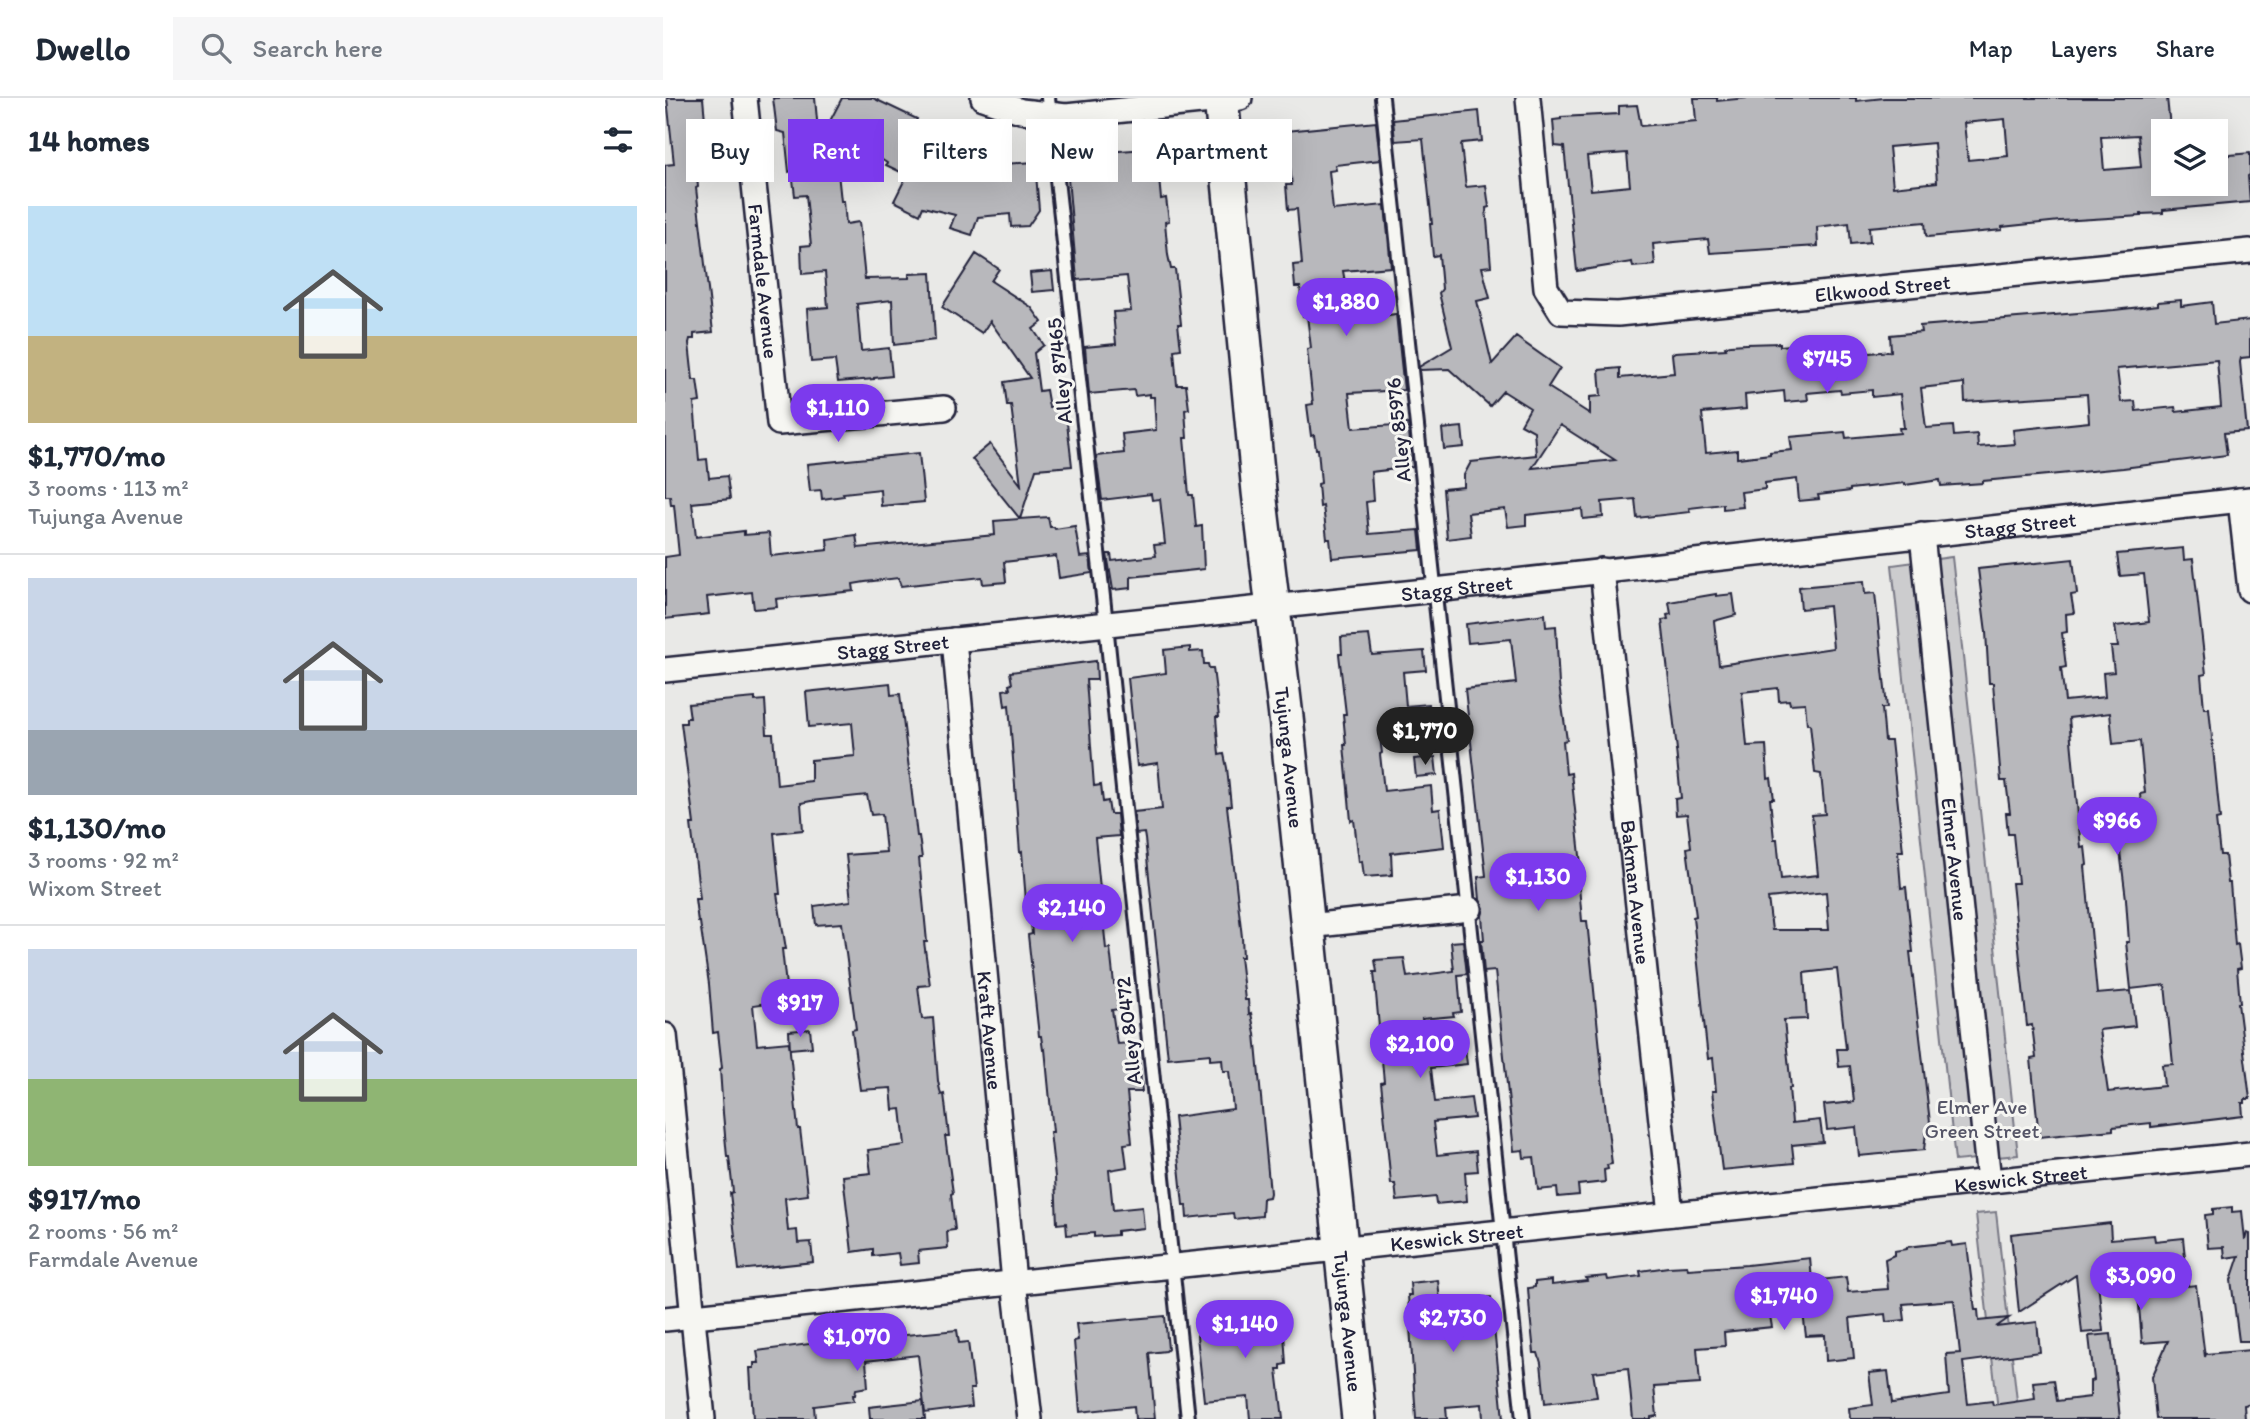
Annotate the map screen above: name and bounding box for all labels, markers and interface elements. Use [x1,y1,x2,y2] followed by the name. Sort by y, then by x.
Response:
[173,17,663,80] search box
[35,29,131,68] text: Dwello
[197,29,235,67] icon: search
[253,32,383,64] text: Search here
[1969,34,2013,63] text: Map
[2051,34,2118,63] text: Layers
[2156,34,2215,63] text: Share
[686,119,774,182] chip: Buy
[788,119,884,182] chip: Rent
[898,119,1012,182] chip: Filters
[1026,119,1118,182] chip: New
[1132,119,1292,182] chip: Apartment
[2151,119,2228,196] map controls
[2151,119,2228,196] button: layers
[599,121,637,159] icon: filters
[28,122,150,159] text: 14 homes
[744,202,785,360] street label: Farmdale Avenue
[270,251,396,377] icon: home
[1813,268,1952,307] street label: Elkwood Street
[1289,278,1403,338] pin: $1,880
[1312,287,1380,315] text: $1,880
[1041,317,1077,425] street label: Alley 87465
[1786,336,1868,395] pin: $745
[1803,344,1851,372] text: $745
[1380,376,1416,484] street label: Alley 85976
[781,384,895,444] pin: $1,110
[806,393,870,421] text: $1,110
[28,437,166,474] text: $1,770/mo
[28,474,189,502] text: 3 rooms · 113 m²
[28,502,183,530] text: Tujunga Avenue
[1963,506,2078,543] street label: Stagg Street
[1400,569,1514,606] street label: Stagg Street
[270,623,396,749] icon: home
[836,628,950,665] street label: Stagg Street
[1270,685,1310,829] street label: Tujunga Avenue
[1368,708,1482,767] pin: $1,770
[1393,716,1457,744] text: $1,770
[1937,796,1974,922] street label: Elmer Avenue
[2076,798,2158,857] pin: $966
[2093,806,2141,834] text: $966
[28,809,166,846] text: $1,130/mo
[1616,819,1657,966] street label: Bakman Avenue
[28,846,179,874] text: 3 rooms · 92 m²
[1481,854,1595,913] pin: $1,130
[1505,862,1571,890] text: $1,130
[28,874,162,902] text: Wixom Street
[1015,884,1129,944] pin: $2,140
[1038,893,1106,921] text: $2,140
[972,970,1008,1091] street label: Kraft Avenue
[1110,976,1146,1086] street label: Alley 80472
[759,979,841,1039] pin: $917
[777,988,823,1016] text: $917
[270,994,396,1120] icon: home
[1363,1020,1477,1080] pin: $2,100
[1386,1029,1454,1057] text: $2,100
[1925,1094,2040,1143] park label: Elmer Ave Green Street
[1953,1159,2089,1197] street label: Keswick Street
[28,1180,141,1217] text: $917/mo
[28,1217,179,1245] text: 2 rooms · 56 m²
[1389,1217,1525,1256] street label: Keswick Street
[28,1245,198,1273] text: Farmdale Avenue
[1329,1249,1369,1393] street label: Tujunga Avenue
[2084,1252,2198,1312] pin: $3,090
[2106,1261,2176,1289] text: $3,090
[1727,1272,1841,1332] pin: $1,740
[1750,1281,1818,1309] text: $1,740
[1396,1294,1510,1354] pin: $2,730
[1188,1300,1302,1360] pin: $1,140
[1419,1303,1487,1331] text: $2,730
[1212,1309,1278,1337] text: $1,140
[800,1314,914,1373] pin: $1,070
[823,1322,891,1350] text: $1,070

